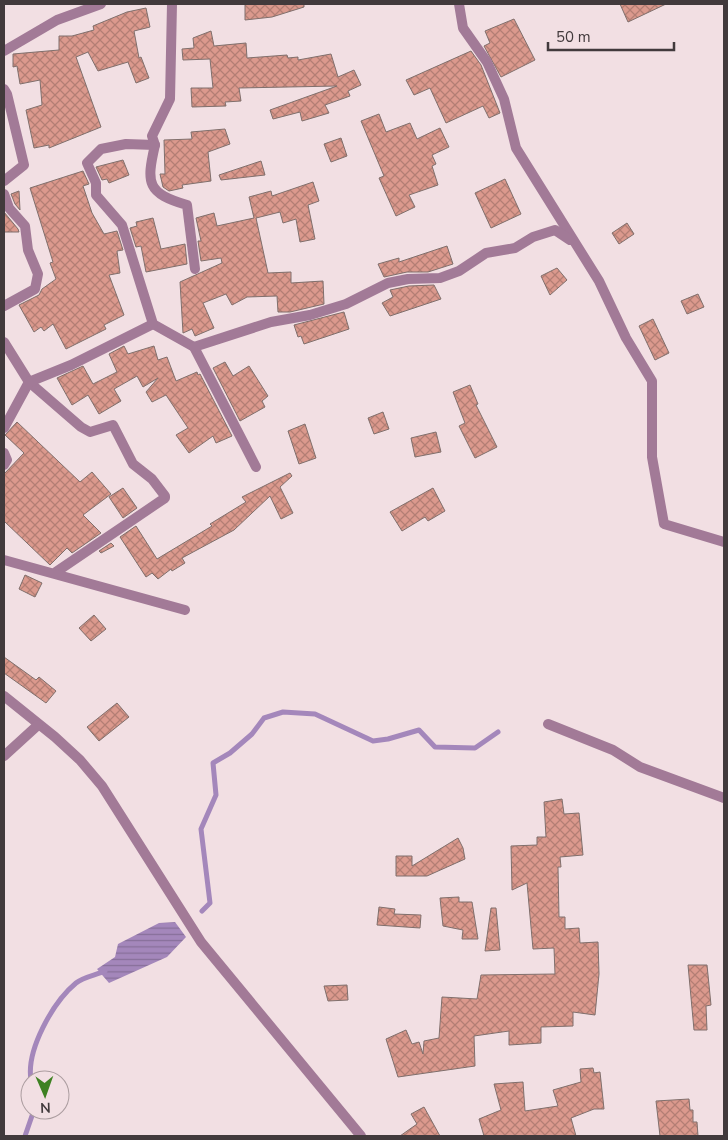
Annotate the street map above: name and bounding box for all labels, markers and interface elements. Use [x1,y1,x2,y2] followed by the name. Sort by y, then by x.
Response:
[548,20,674,52] scale bar
[556,27,591,47] text: 50 m
[20,1070,70,1120] north arrow
[40,1098,51,1117] text: N

